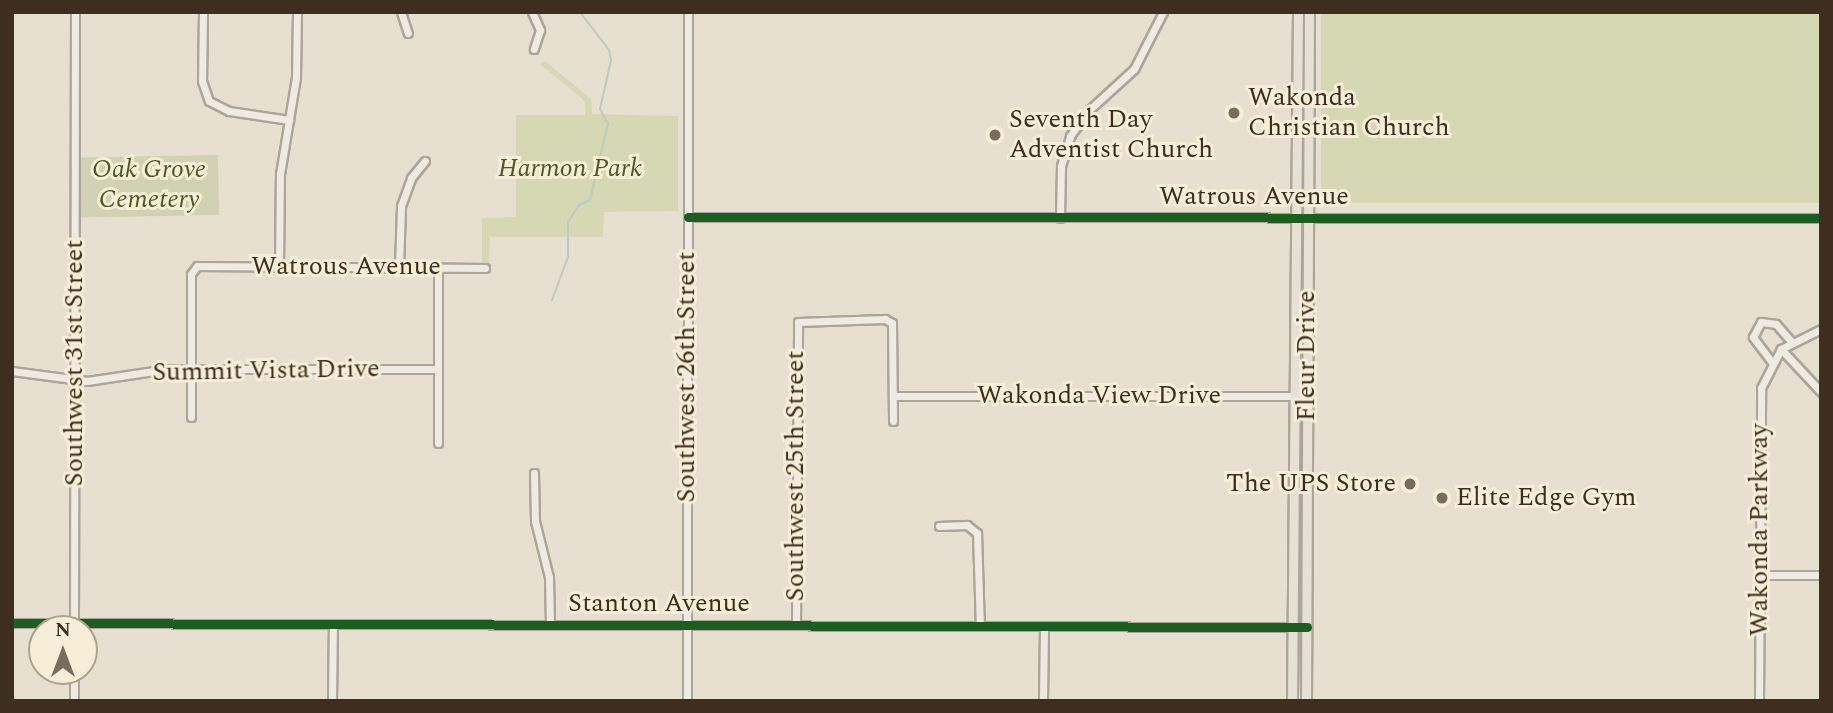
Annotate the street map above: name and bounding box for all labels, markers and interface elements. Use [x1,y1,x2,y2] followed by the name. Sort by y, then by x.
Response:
[1248,82,1450,144] place label: Wakonda Christian Church
[1009,104,1213,166] place label: Seventh Day Adventist Church
[1226,105,1242,121] marker: Wakonda Christian Church
[987,127,1003,143] marker: Seventh Day Adventist Church
[498,153,642,185] park label: Harmon Park
[92,154,206,216] park label: Oak Grove Cemetery
[1159,181,1349,213] street label: Watrous Avenue
[59,240,91,486] street label: Southwest 31st Street
[251,251,441,283] street label: Watrous Avenue
[671,252,703,502] street label: Southwest 26th Street
[1291,291,1323,421] street label: Fleur Drive
[780,351,812,601] street label: Southwest 25th Street
[152,353,380,389] street label: Summit Vista Drive
[977,380,1221,412] street label: Wakonda View Drive
[1744,424,1776,636] street label: Wakonda Parkway
[1226,468,1396,500] place label: The UPS Store
[1402,476,1418,492] marker: The UPS Store
[1456,482,1636,514] place label: Elite Edge Gym
[1434,490,1450,506] marker: Elite Edge Gym
[568,588,750,620] street label: Stanton Avenue
[28,615,98,685] north arrow
[55,616,71,645] text: N

